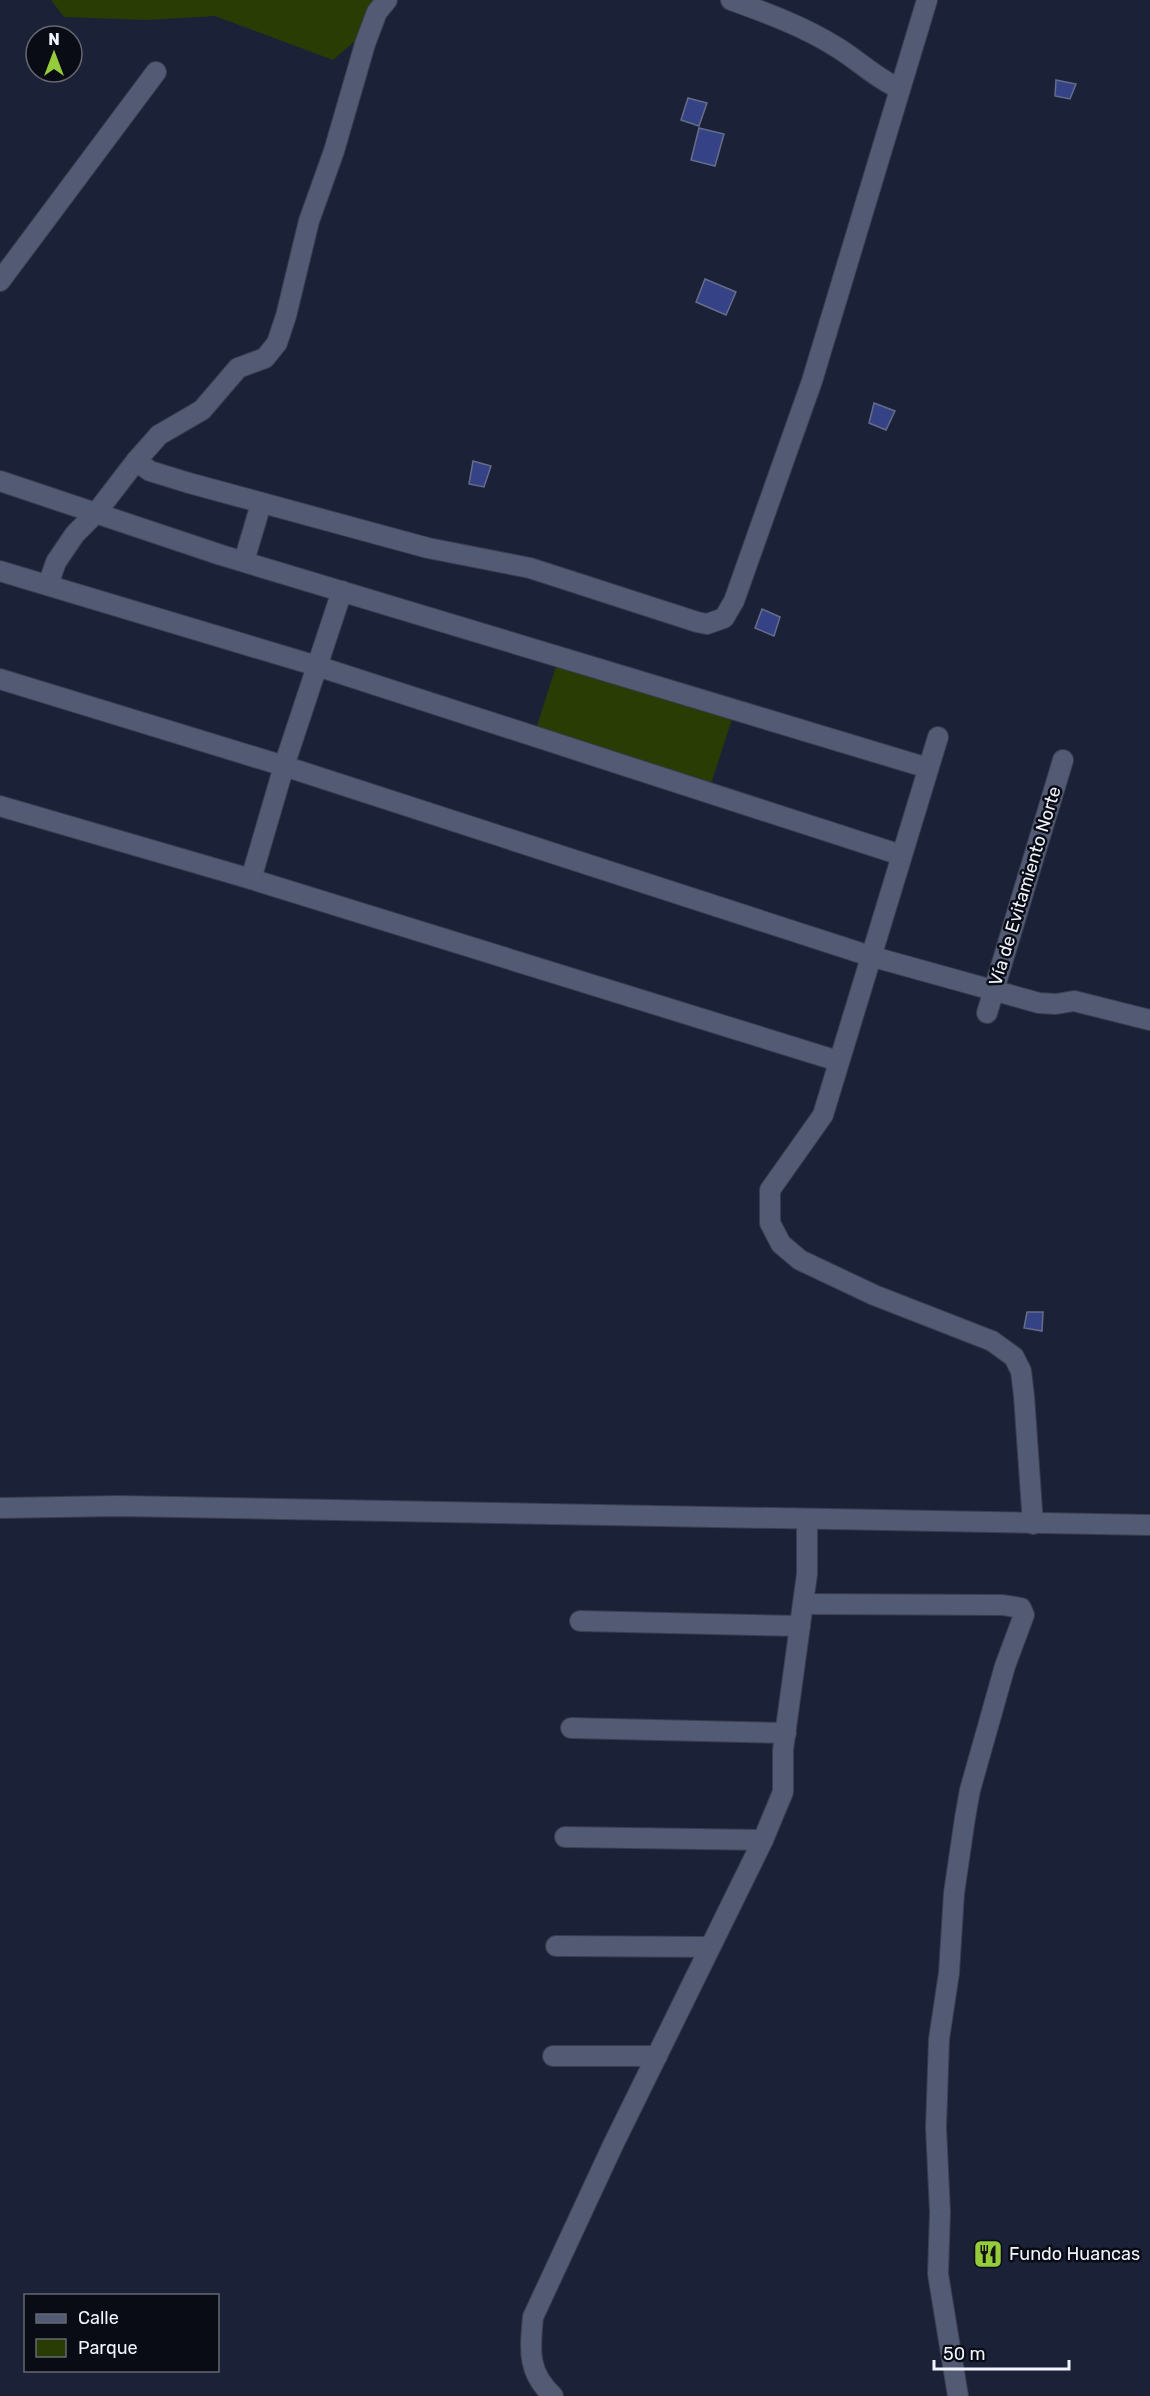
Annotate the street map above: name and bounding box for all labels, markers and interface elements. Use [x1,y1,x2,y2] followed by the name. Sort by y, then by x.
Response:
[24,24,84,84] north arrow
[48,30,60,49] text: N
[984,784,1066,988] street label: Vía de Evitamiento Norte
[972,2238,1004,2270] restaurant icon: Fundo Huancas
[1009,2243,1140,2265] place label: Fundo Huancas
[24,2294,219,2372] legend
[78,2307,119,2329] text: Calle
[934,2333,1069,2371] scale bar
[78,2337,138,2359] text: Parque
[943,2343,986,2365] text: 50 m

